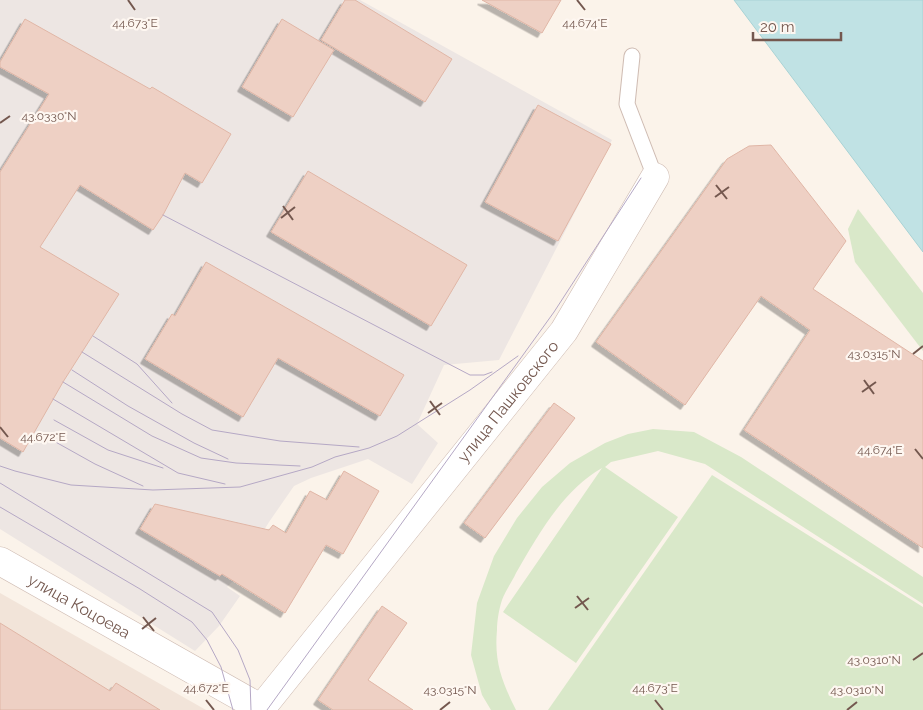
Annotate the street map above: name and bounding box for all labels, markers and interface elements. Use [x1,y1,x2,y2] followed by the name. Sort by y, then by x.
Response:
[753,10,840,42] scale bar
[112,16,158,30] text: 44.673°E
[562,16,608,30] text: 44.674°E
[760,18,795,36] text: 20 m
[22,109,76,123] text: 43.0330°N
[453,336,562,466] street label: улица Пашковского
[847,347,901,361] text: 43.0315°N
[20,430,66,444] text: 44.672°E
[857,443,903,457] text: 44.674°E
[25,569,134,642] street label: улица Коцоева
[847,653,901,667] text: 43.0310°N
[183,681,229,695] text: 44.672°E
[632,681,678,695] text: 44.673°E
[423,683,477,697] text: 43.0315°N
[830,683,884,697] text: 43.0310°N

